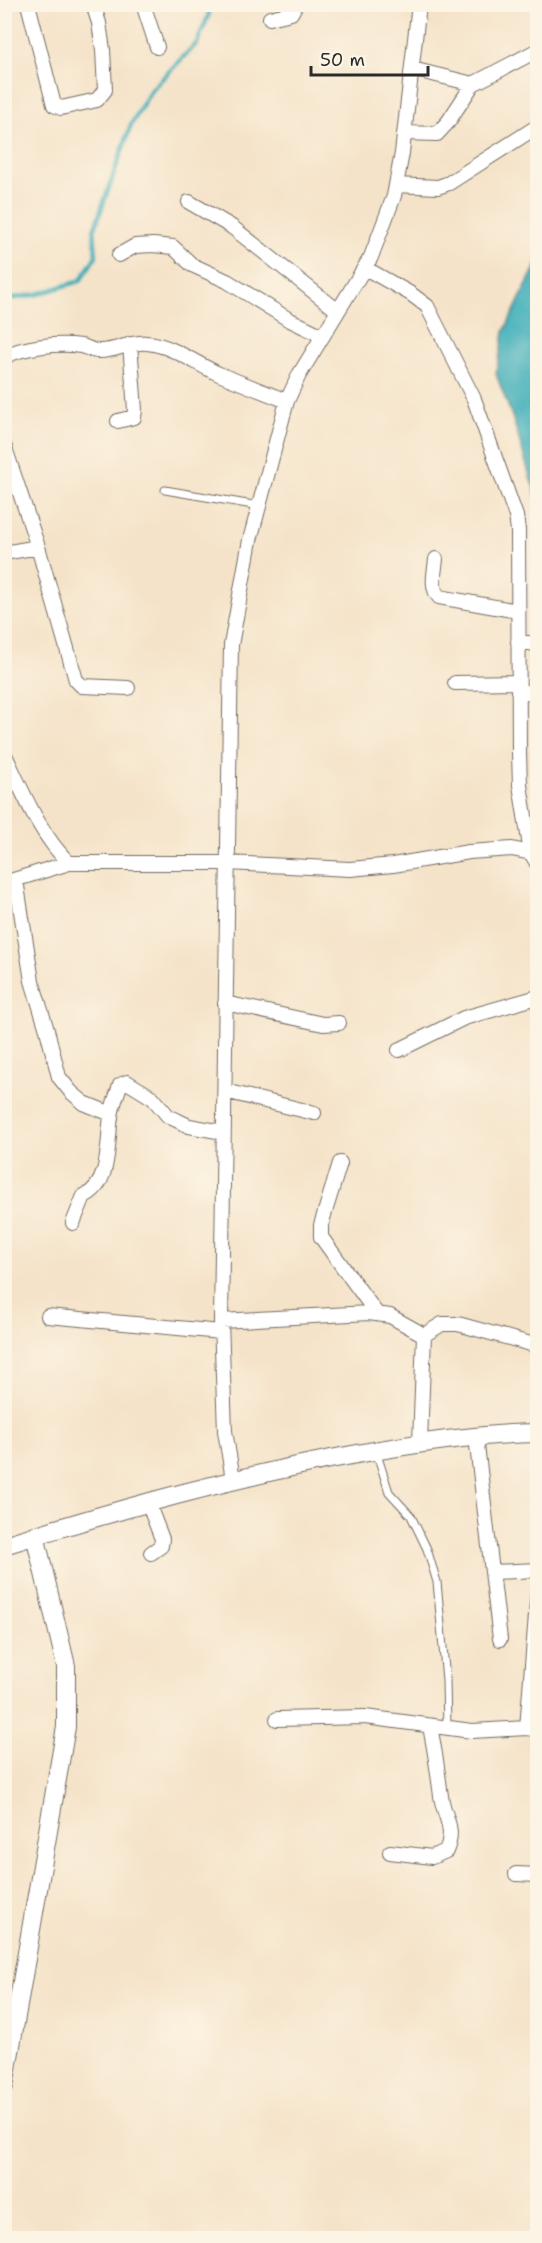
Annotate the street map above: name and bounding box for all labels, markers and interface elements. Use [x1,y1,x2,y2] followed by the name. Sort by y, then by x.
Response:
[311,39,428,77] scale bar
[320,48,365,72] text: 50 m

